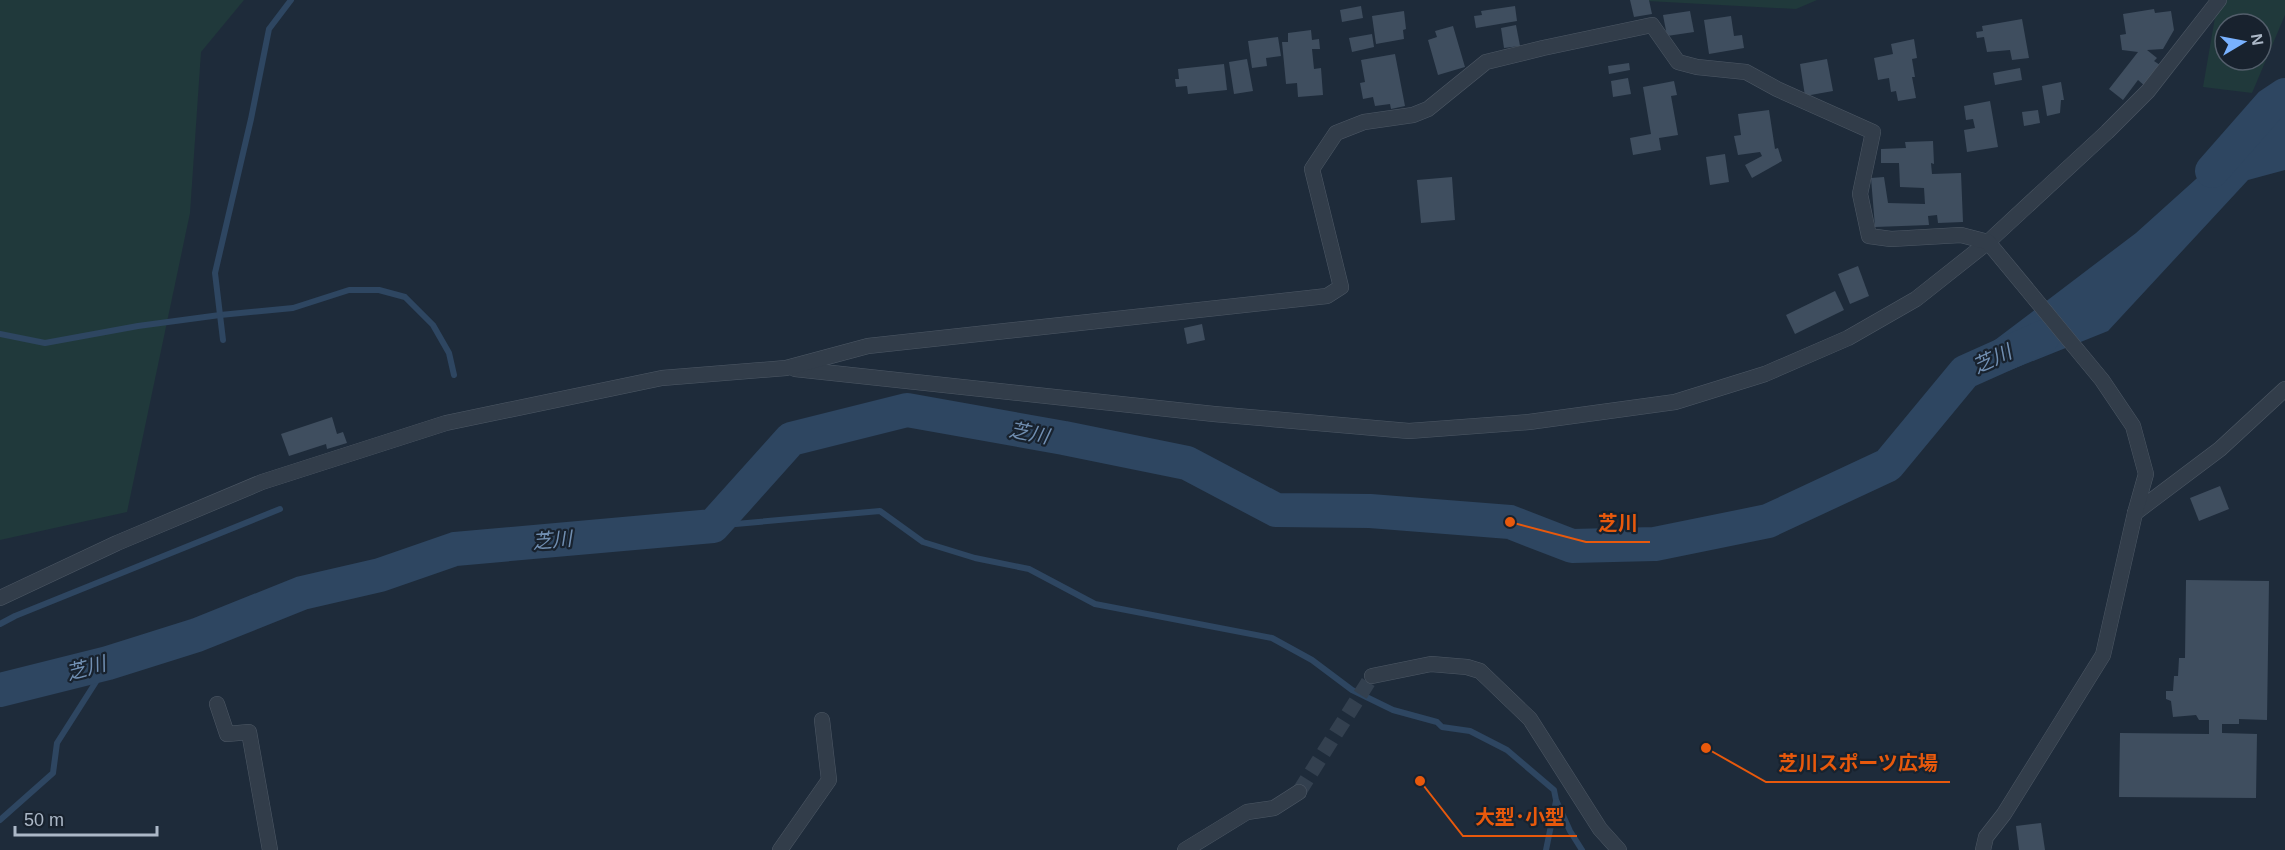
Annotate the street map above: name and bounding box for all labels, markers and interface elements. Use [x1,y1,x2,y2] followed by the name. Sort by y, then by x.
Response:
[2213,12,2273,72] north arrow
[2248,32,2267,47] text: N
[1969,340,2017,377] water label: 芝川
[1007,418,1053,448] water label: 芝川
[1586,504,1650,542] callout: 芝川
[1598,512,1638,534] text: 芝川
[531,527,575,553] water label: 芝川
[64,652,110,684] water label: 芝川
[1766,744,1950,782] callout: 芝川スポーツ広場
[1778,752,1938,774] text: 芝川スポーツ広場
[1463,798,1577,836] callout: 大型･小型
[15,799,158,837] scale bar
[1475,806,1565,828] text: 大型･小型
[24,810,64,830] text: 50 m

